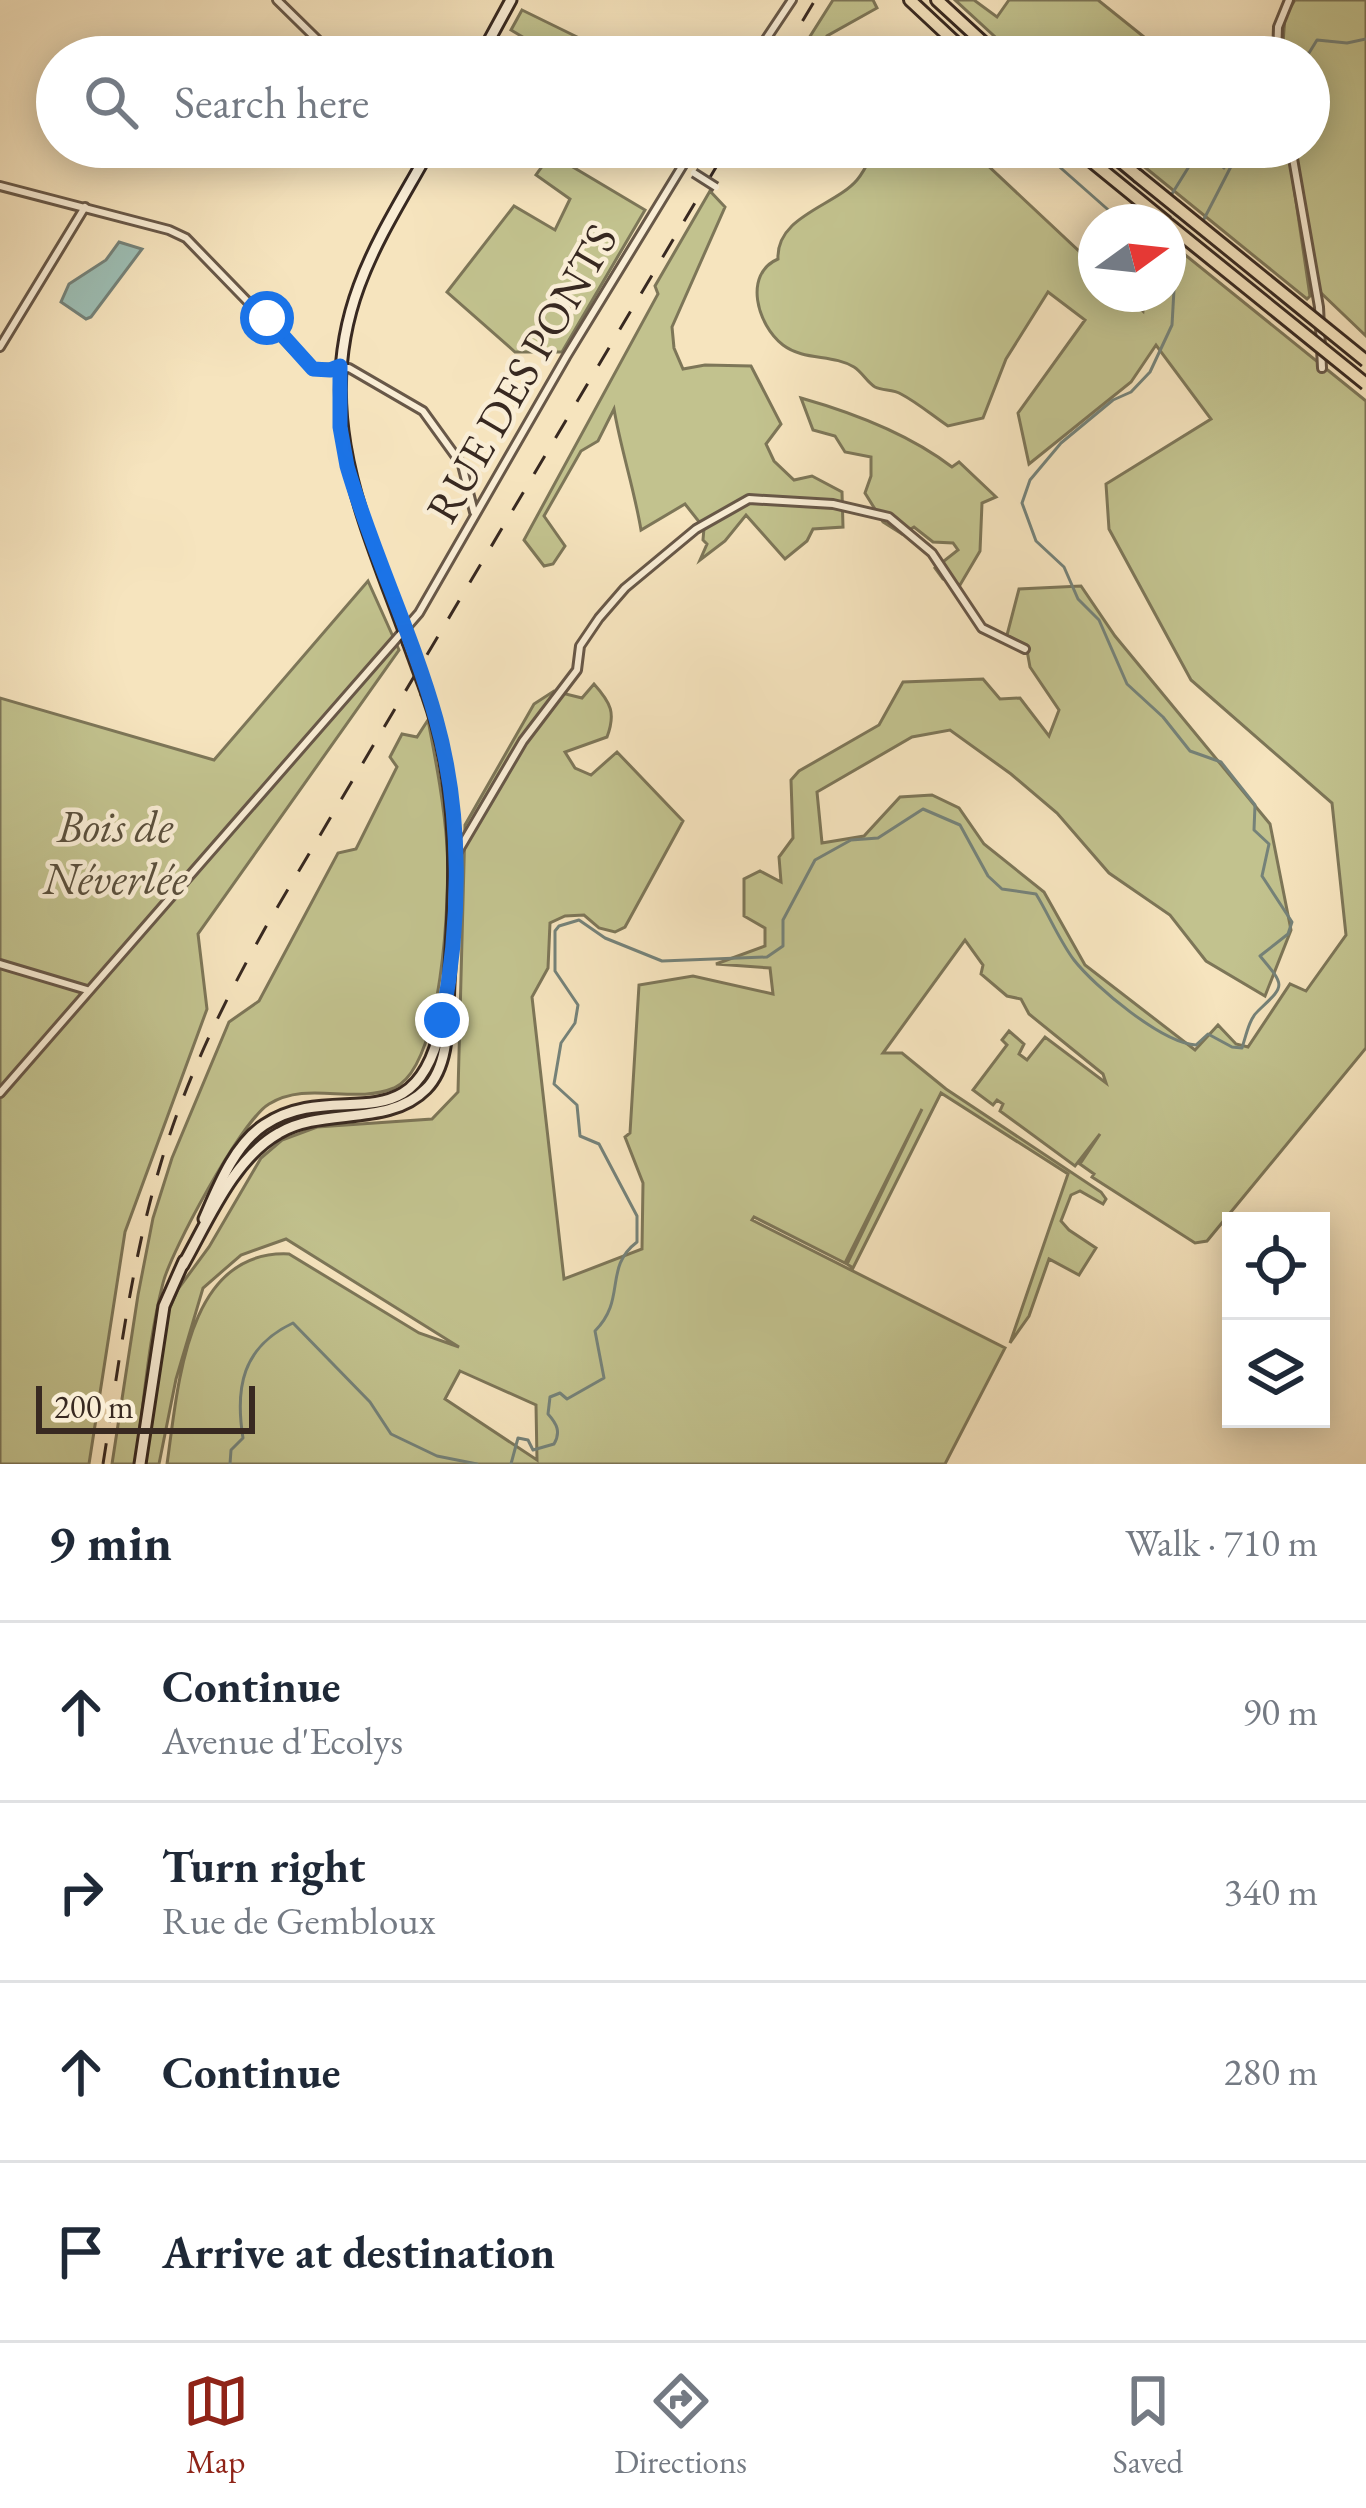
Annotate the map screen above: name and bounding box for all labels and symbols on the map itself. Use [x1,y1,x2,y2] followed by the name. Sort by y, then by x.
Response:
[1078,204,1186,312] north arrow
[412,214,630,532] street label: RUE DES PONTS
[240,291,294,345] route start
[42,797,188,907] park label: Bois de Néverlée
[415,993,469,1047] route end
[36,1380,255,1433] scale bar

